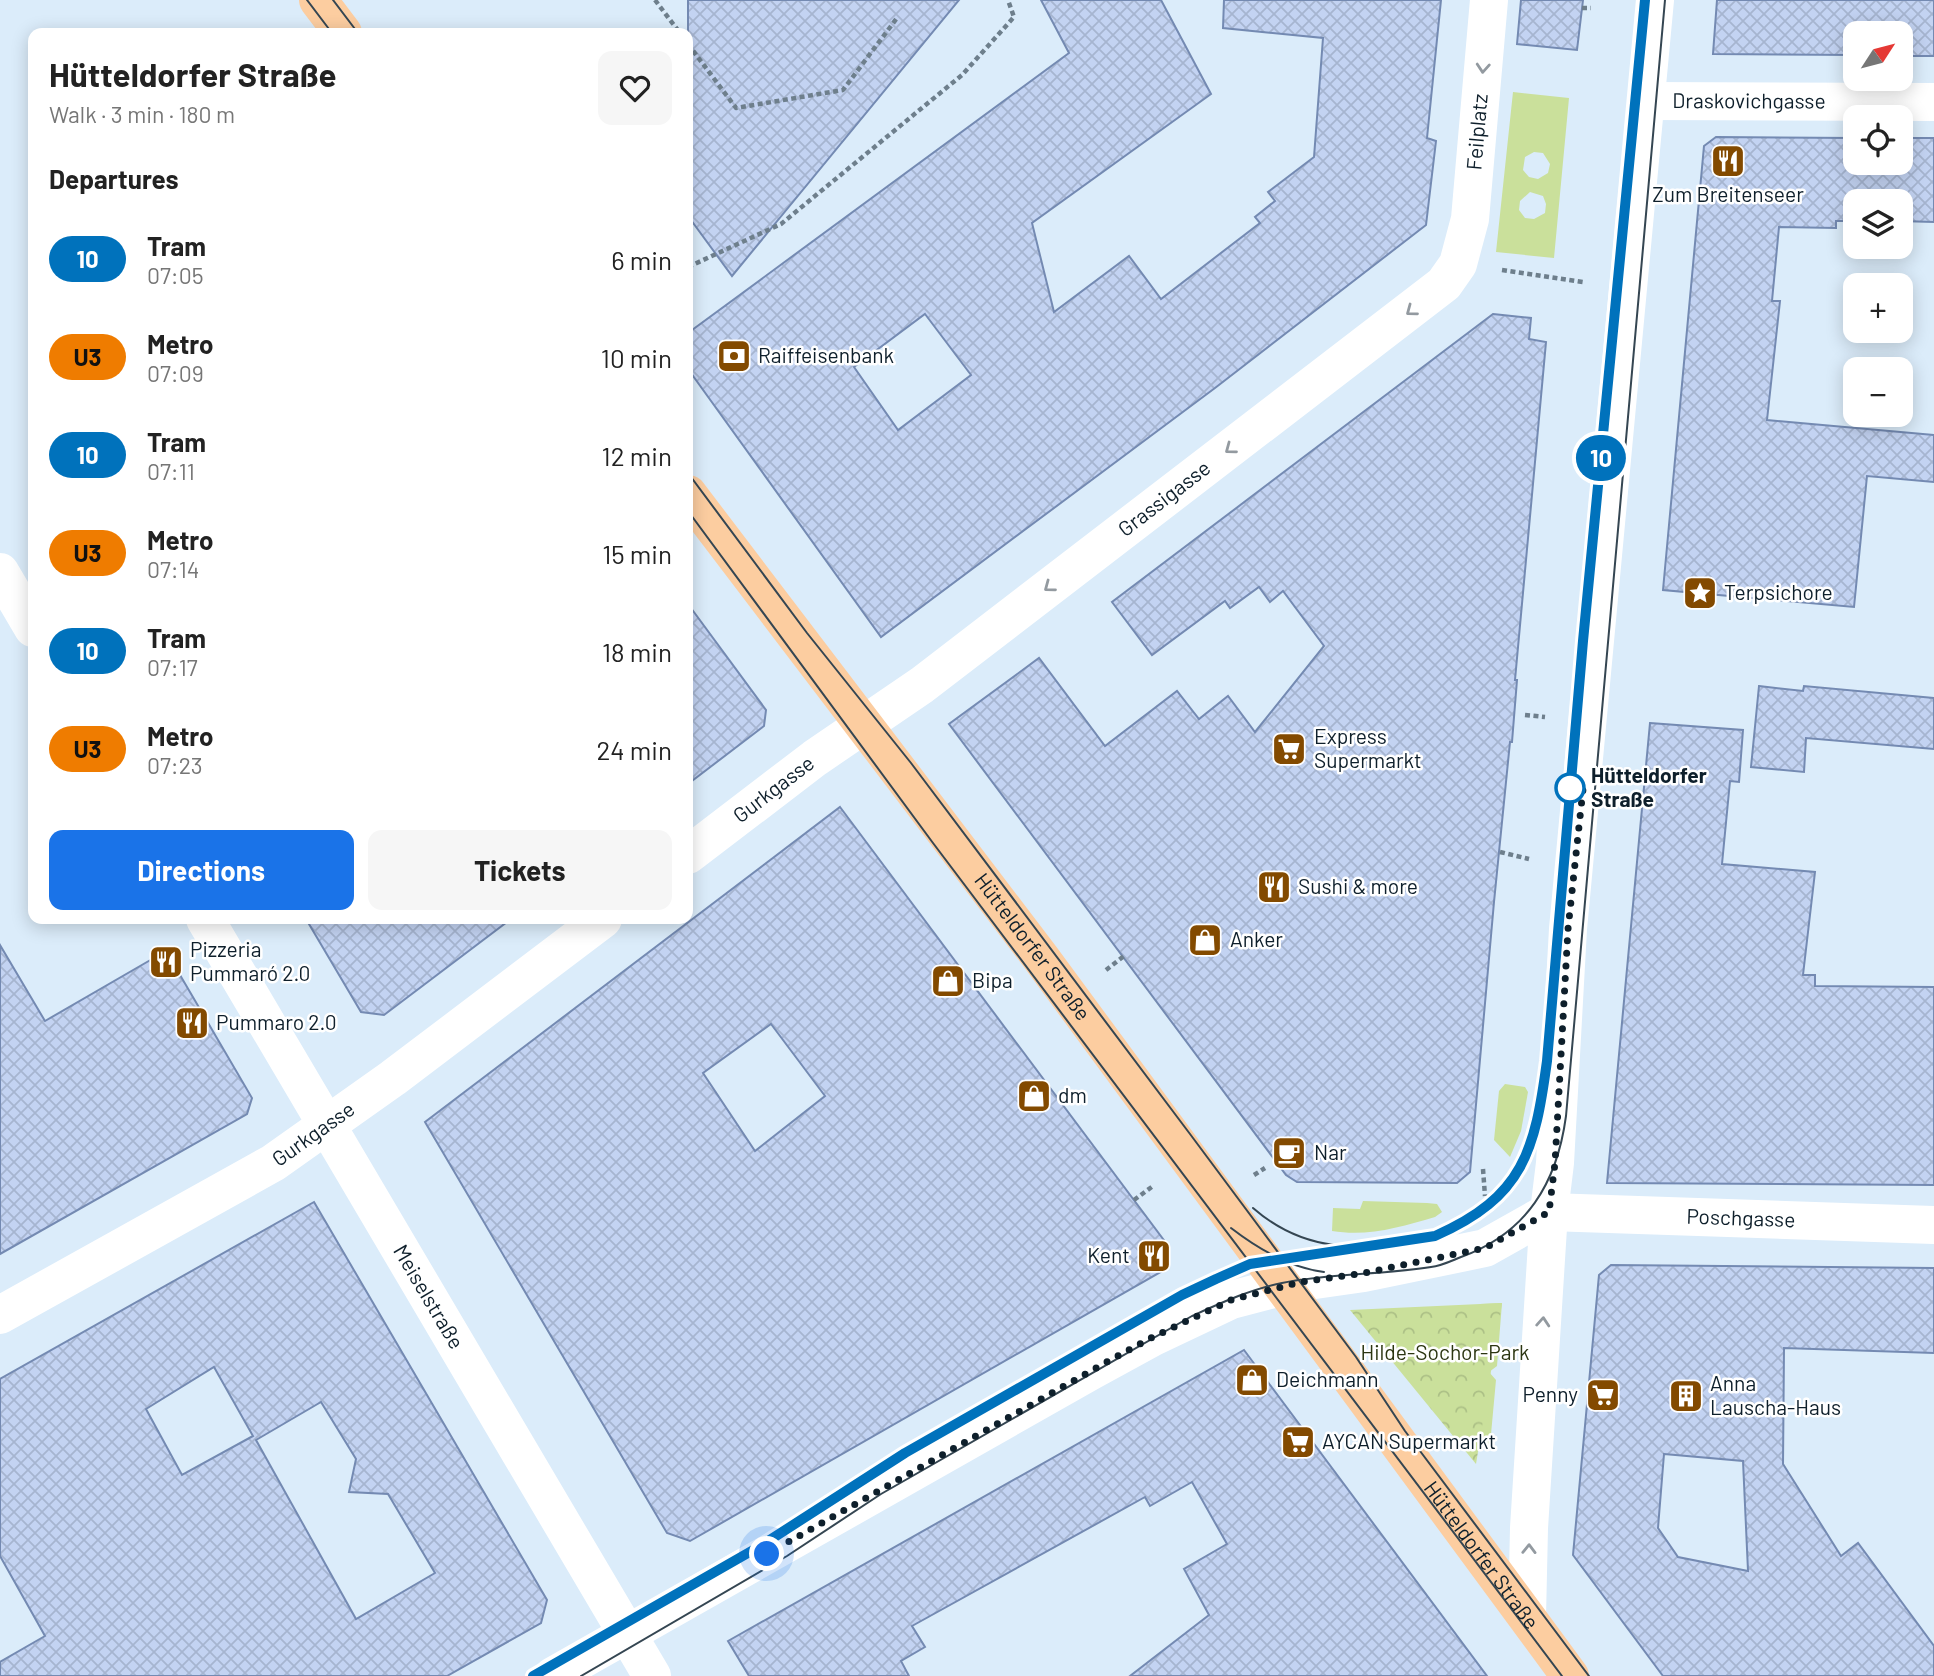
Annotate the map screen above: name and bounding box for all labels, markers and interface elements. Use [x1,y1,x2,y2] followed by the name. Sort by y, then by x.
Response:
[1843,21,1913,91] north arrow
[1843,21,1913,427] map controls
[598,51,672,125] button: heart
[49,54,337,94] text: Hütteldorfer Straße
[1476,63,1491,74] one-way arrow
[1672,87,1826,113] street label: Draskovichgasse
[1460,93,1492,171] street label: Feilplatz
[49,100,235,128] text: Walk · 3 min · 180 m
[1843,105,1913,175] button: locate
[1709,142,1747,180] restaurant icon: Zum Breitenseer
[49,163,179,194] text: Departures
[1652,181,1804,206] place label: Zum Breitenseer
[1843,189,1913,259] button: layers
[147,230,206,261] text: Tram
[76,244,99,273] text: 10
[611,244,672,275] text: 6 min
[147,261,204,289] text: 07:05
[1843,273,1913,343] button: +
[1406,303,1418,316] one-way arrow
[147,328,213,359] text: Metro
[715,337,753,375] bank icon: Raiffeisenbank
[73,342,102,371] text: U3
[601,342,672,373] text: 10 min
[758,342,894,367] place label: Raiffeisenbank
[1843,357,1913,427] button: −
[147,359,204,387] text: 07:09
[147,426,206,457] text: Tram
[1570,435,1632,481] line badge: 10
[76,440,99,469] text: 10
[602,440,672,471] text: 12 min
[1225,441,1238,454] one-way arrow
[1590,443,1612,472] text: 10
[1112,454,1215,541] street label: Grassigasse
[147,457,195,485] text: 07:11
[147,524,213,555] text: Metro
[73,538,102,567] text: U3
[602,538,672,569] text: 15 min
[147,555,199,583] text: 07:14
[1681,574,1719,612] place icon: Terpsichore
[1044,579,1057,592] one-way arrow
[1724,579,1833,604] place label: Terpsichore
[147,622,206,653] text: Tram
[76,636,99,665] text: 10
[602,636,672,667] text: 18 min
[147,653,198,681] text: 07:17
[147,720,213,751] text: Metro
[1314,723,1422,772] place label: Express Supermarkt
[1270,730,1308,768] supermarket icon: Express Supermarkt
[73,734,102,763] text: U3
[596,734,672,765] text: 24 min
[728,749,818,827] street label: Gurkgasse
[147,751,203,779] text: 07:23
[1591,762,1707,811] place label: Hütteldorfer Straße
[1555,773,1585,803] marker: Hütteldorfer Straße
[49,830,354,910] button: Directions
[368,830,672,910] button: Tickets
[970,868,1097,1025] street label: Hütteldorfer Straße
[1255,868,1293,906] restaurant icon: Sushi & more
[1298,873,1418,898] place label: Sushi & more
[1186,921,1224,959] shop icon: Anker
[1230,926,1283,951] place label: Anker
[190,936,310,985] place label: Pizzeria Pummaró 2.0
[147,943,185,981] restaurant icon: Pizzeria Pummaró 2.0
[929,962,967,1000] shop icon: Bipa
[972,967,1013,992] place label: Bipa
[173,1004,211,1042] restaurant icon: Pummaro 2.0
[216,1009,337,1034] place label: Pummaro 2.0
[1015,1077,1053,1115] shop icon: dm
[1058,1082,1087,1107] place label: dm
[267,1095,359,1171] street label: Gurkgasse
[1270,1134,1308,1172] cafe icon: Nar
[1314,1139,1347,1164] place label: Nar
[1686,1203,1796,1231] street label: Poschgasse
[1135,1237,1173,1275] restaurant icon: Kent
[389,1240,470,1353] street label: Meiselstraße
[1087,1242,1130,1267] place label: Kent
[1535,1316,1550,1327] one-way arrow
[1360,1339,1530,1364] park label: Hilde-Sochor-Park
[1233,1361,1271,1399] shop icon: Deichmann
[1276,1366,1379,1391] place label: Deichmann
[1710,1370,1841,1419] place label: Anna Lauscha-Haus
[1584,1376,1622,1414] supermarket icon: Penny
[1667,1377,1705,1415] building icon: Anna Lauscha-Haus
[1523,1381,1578,1406] place label: Penny
[1279,1423,1317,1461] supermarket icon: AYCAN Supermarkt
[1322,1428,1496,1453] place label: AYCAN Supermarkt
[1420,1476,1545,1633] street label: Hütteldorfer Straße
[749,1536,784,1571] your location
[1521,1543,1536,1554] one-way arrow

